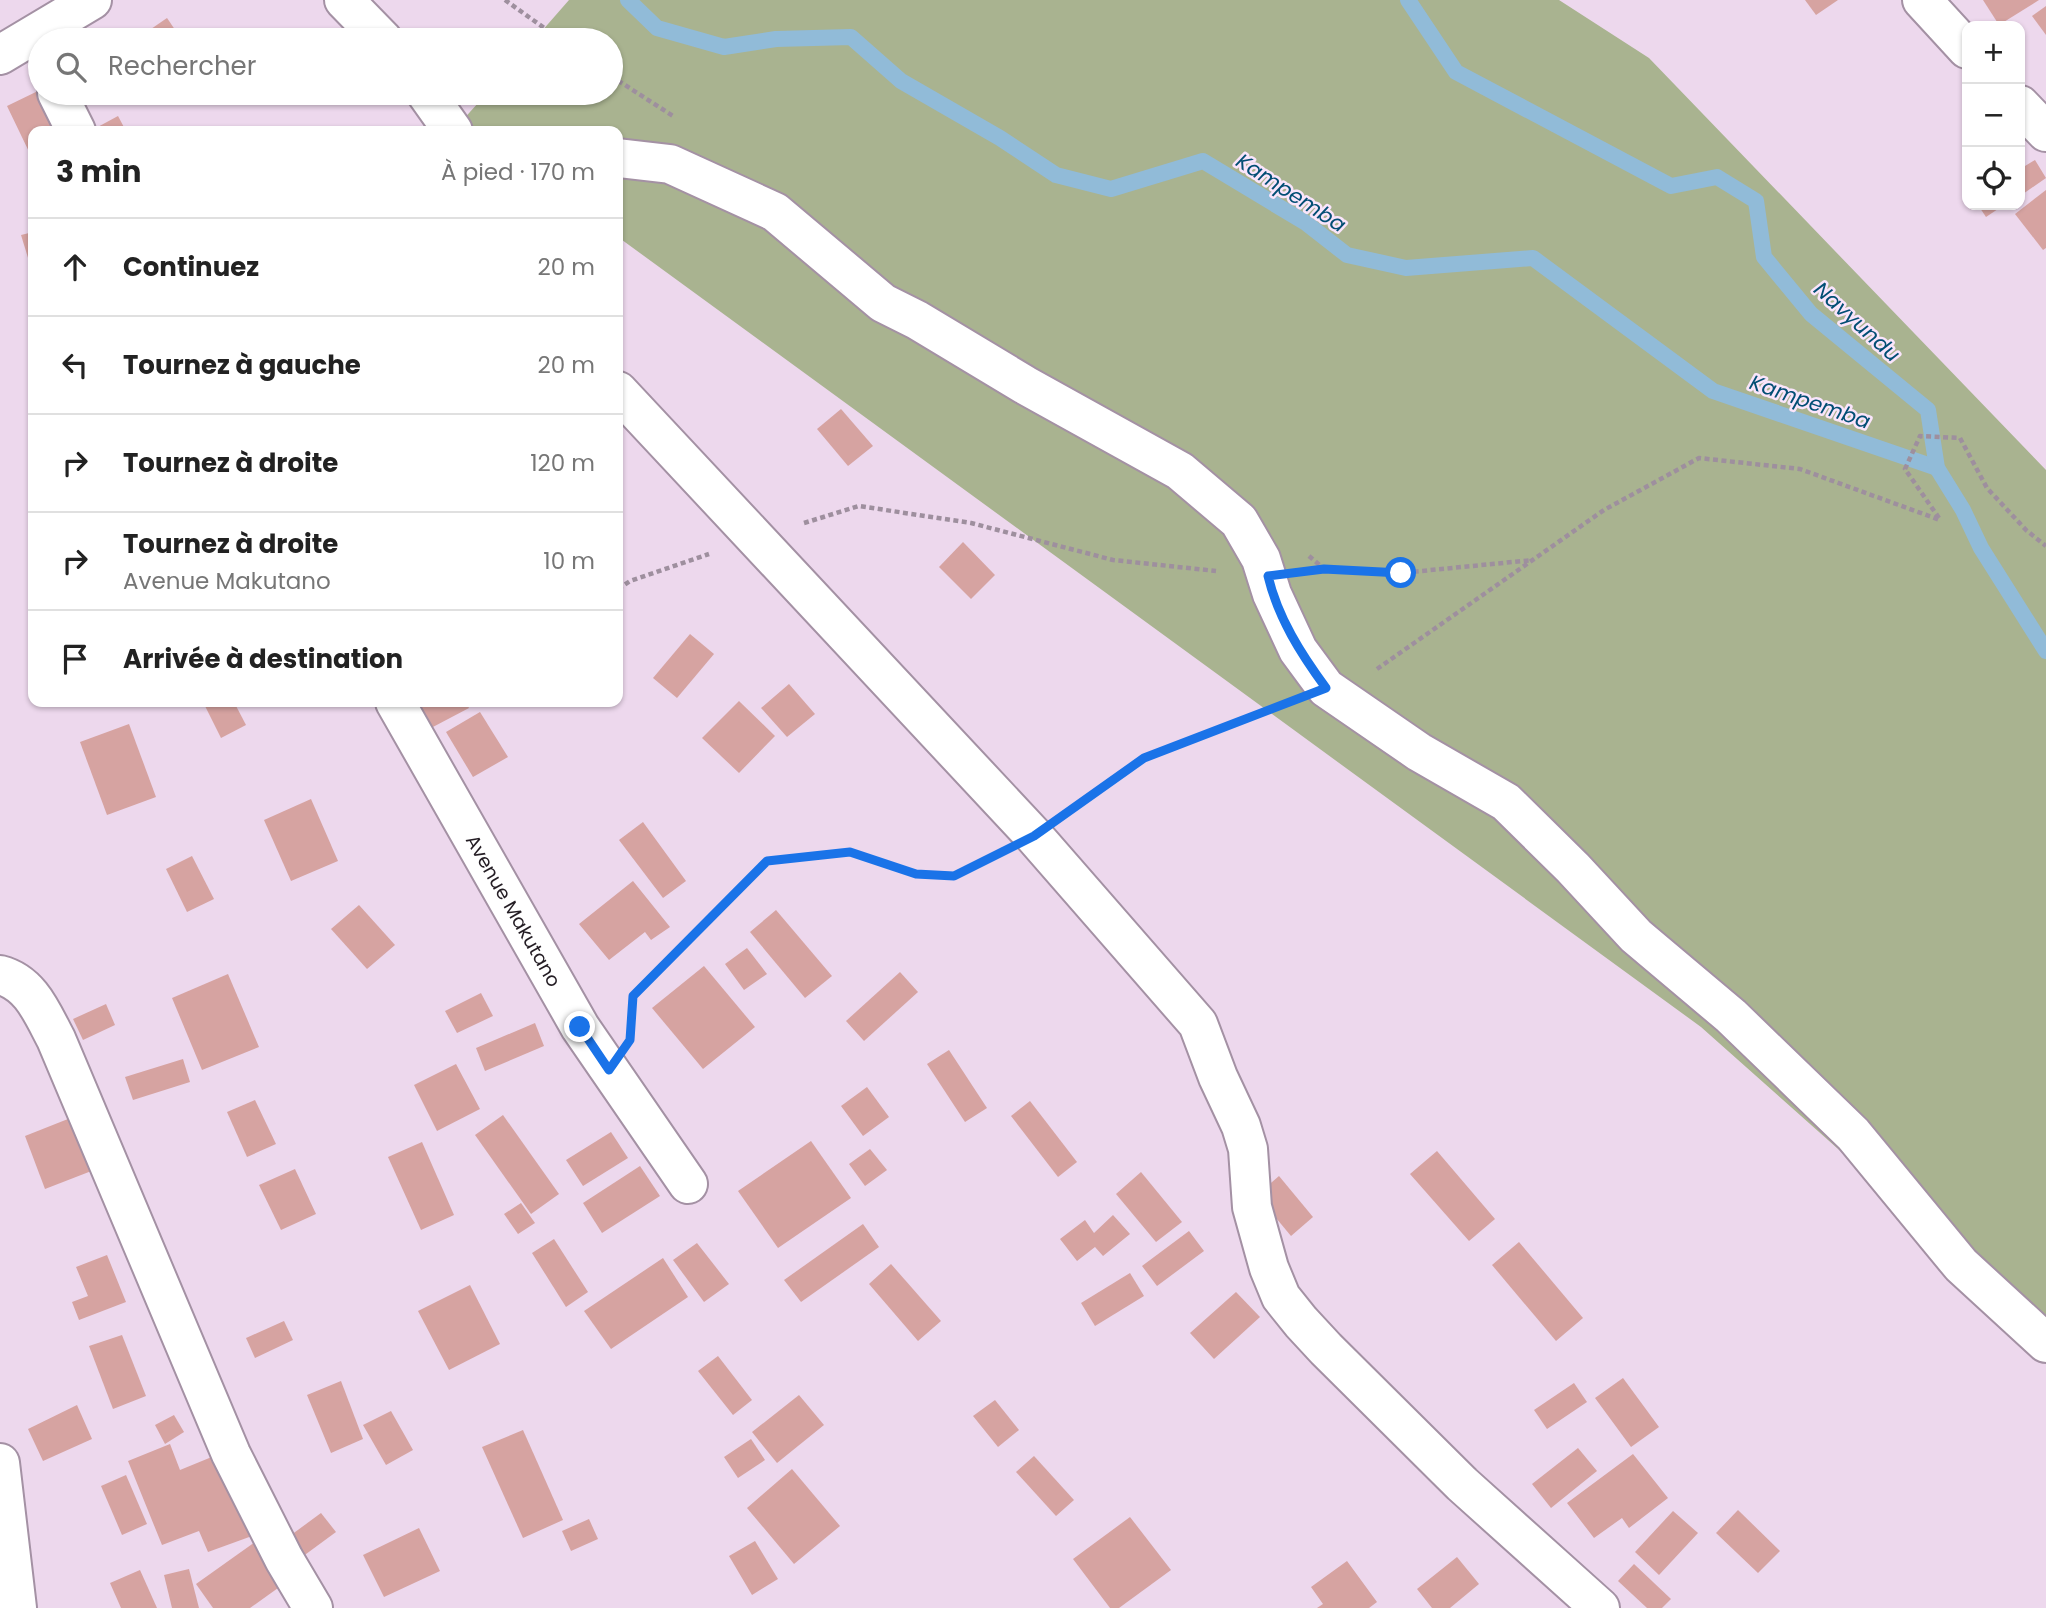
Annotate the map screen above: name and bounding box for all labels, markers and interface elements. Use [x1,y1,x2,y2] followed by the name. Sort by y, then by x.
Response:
[1962,21,2025,210] map controls
[1962,21,2025,84] button: +
[28,28,623,105] search box
[52,48,90,86] icon: search
[108,48,256,84] text: Rechercher
[1962,84,2025,147] button: −
[1231,146,1352,239] water label: Kampemba
[1962,147,2025,210] button: locate
[56,150,141,193] text: 3 min
[441,156,595,188] text: À pied · 170 m
[56,248,94,286] icon: ahead
[123,249,259,285] text: Continuez
[537,251,595,283] text: 20 m
[1808,275,1907,368] water label: Navyundu
[56,346,94,384] icon: left
[123,347,361,383] text: Tournez à gauche
[537,349,595,381] text: 20 m
[1746,367,1874,436] water label: Kampemba
[56,444,94,482] icon: right
[123,445,338,481] text: Tournez à droite
[530,447,595,479] text: 120 m
[123,526,338,562] text: Tournez à droite
[56,542,94,580] icon: right
[543,545,595,577] text: 10 m
[1385,557,1416,588] route start
[123,565,331,597] text: Avenue Makutano
[56,640,94,678] icon: arrive
[123,641,403,677] text: Arrivée à destination
[459,829,568,992] street label: Avenue Makutano
[564,1011,595,1042] route end

